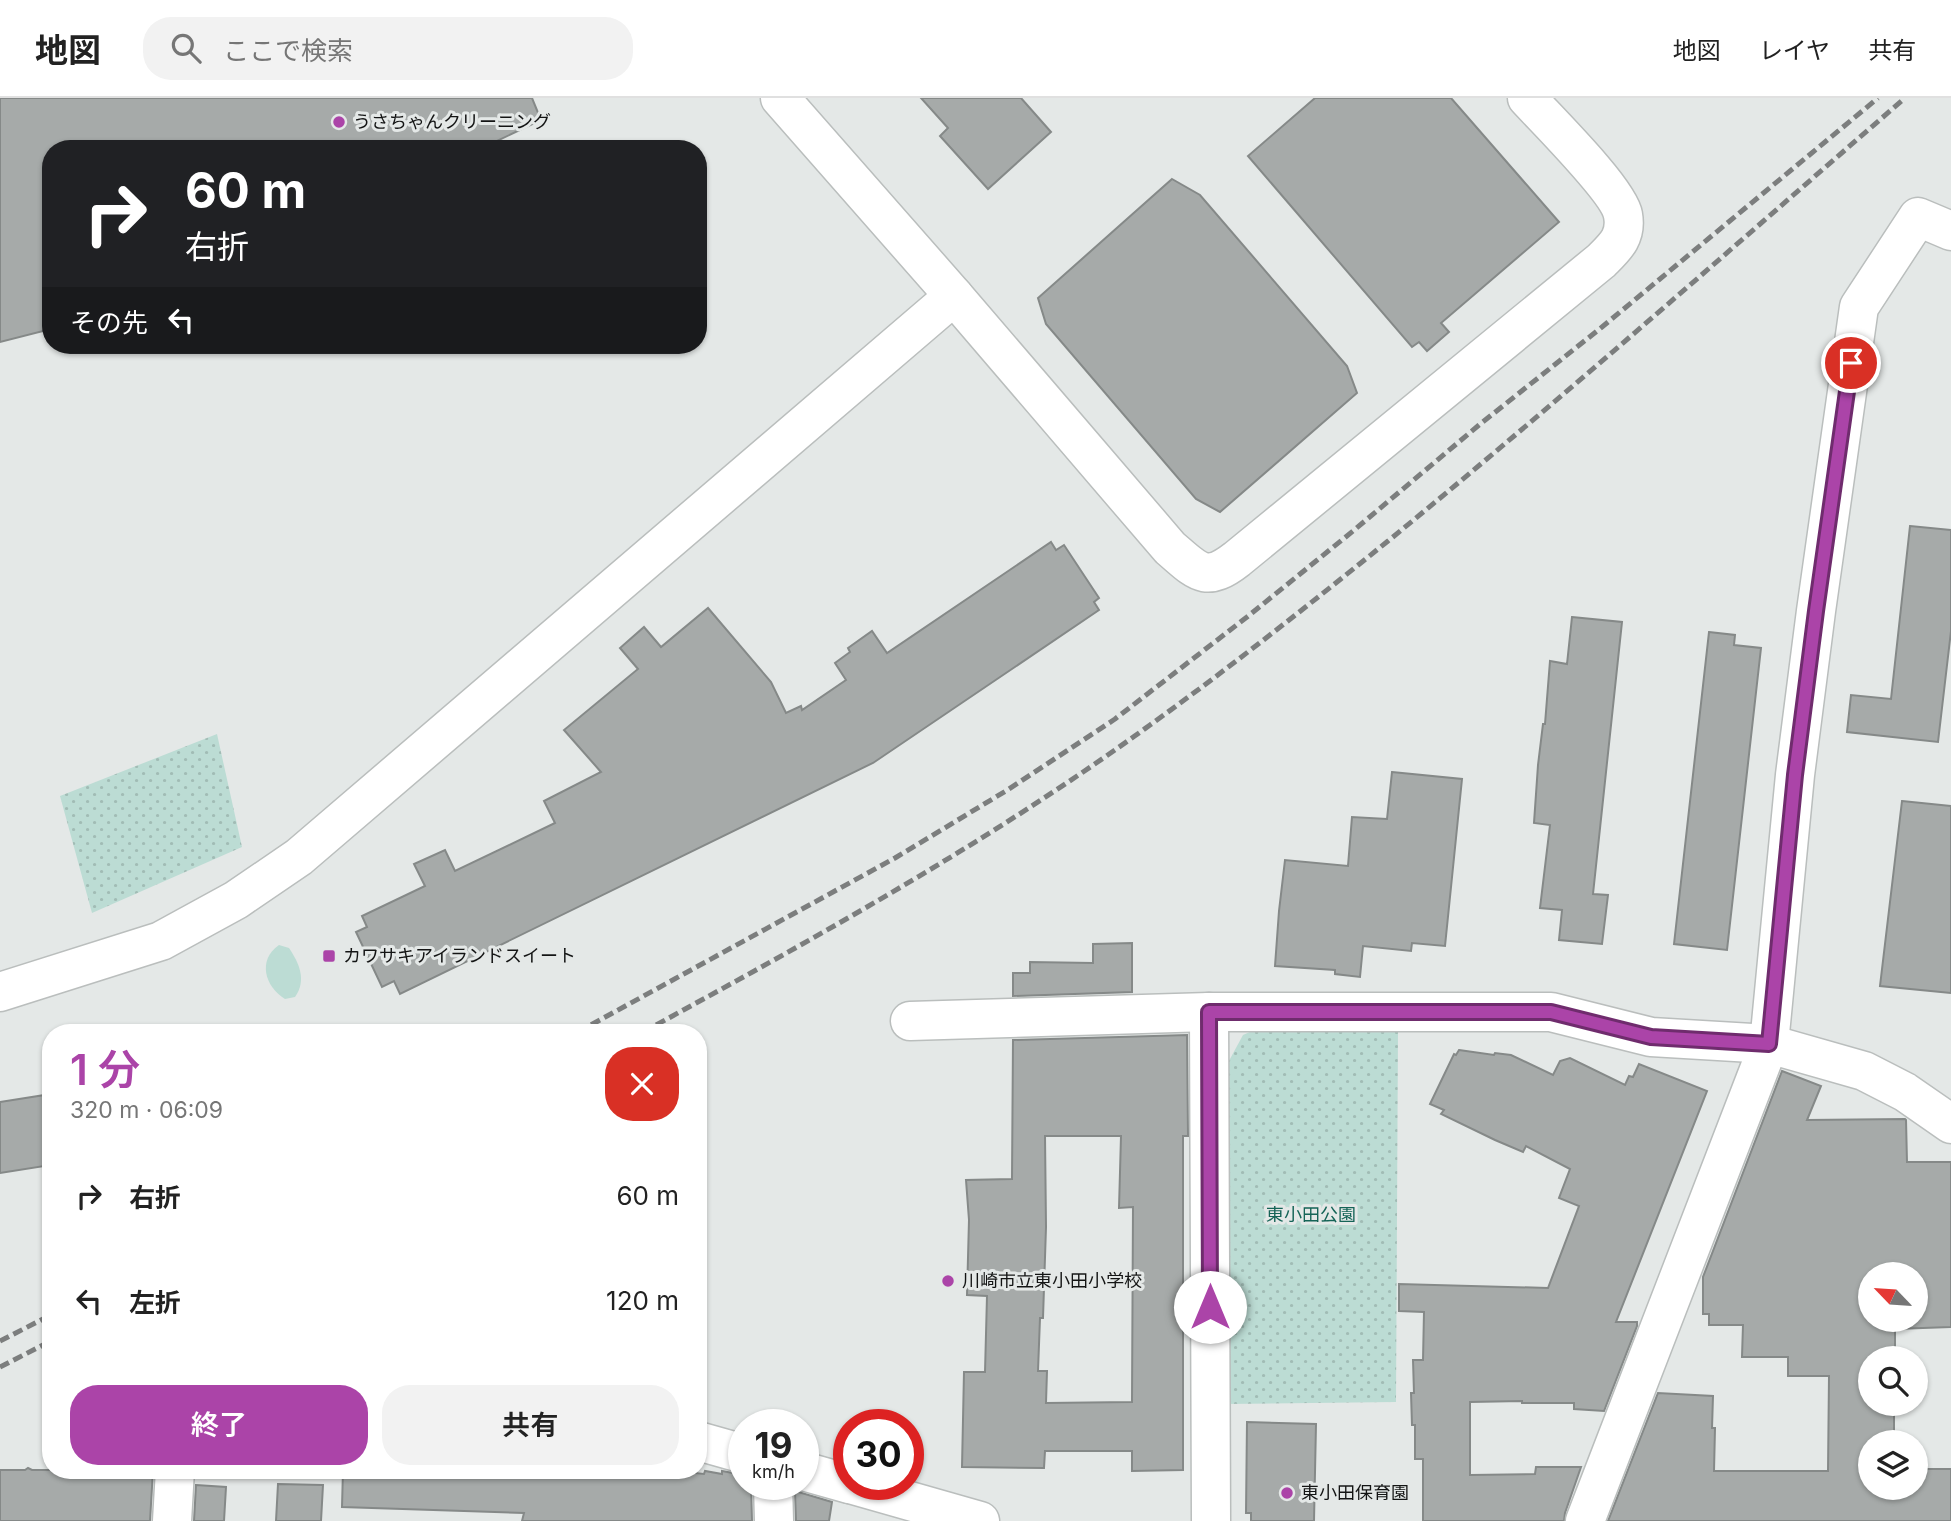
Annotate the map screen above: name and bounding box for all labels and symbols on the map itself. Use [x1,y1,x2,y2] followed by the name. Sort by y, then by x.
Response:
[353,111,551,132] place label: うさちゃんクリーニング
[331,114,347,130] marker: うさちゃんクリーニング
[1821,333,1881,393] pin
[343,945,576,966] place label: カワサキアイランドスイート
[321,948,337,964] marker: カワサキアイランドスイート
[1266,1204,1356,1225] park label: 東小田公園
[1858,1262,1928,1332] north arrow
[962,1270,1142,1291] place label: 川崎市立東小田小学校
[1173,1270,1247,1344] position arrow
[940,1273,956,1289] marker: 川崎市立東小田小学校
[833,1409,924,1500] speed limit sign: 30
[1301,1482,1409,1503] place label: 東小田保育園
[1279,1485,1295,1501] marker: 東小田保育園

